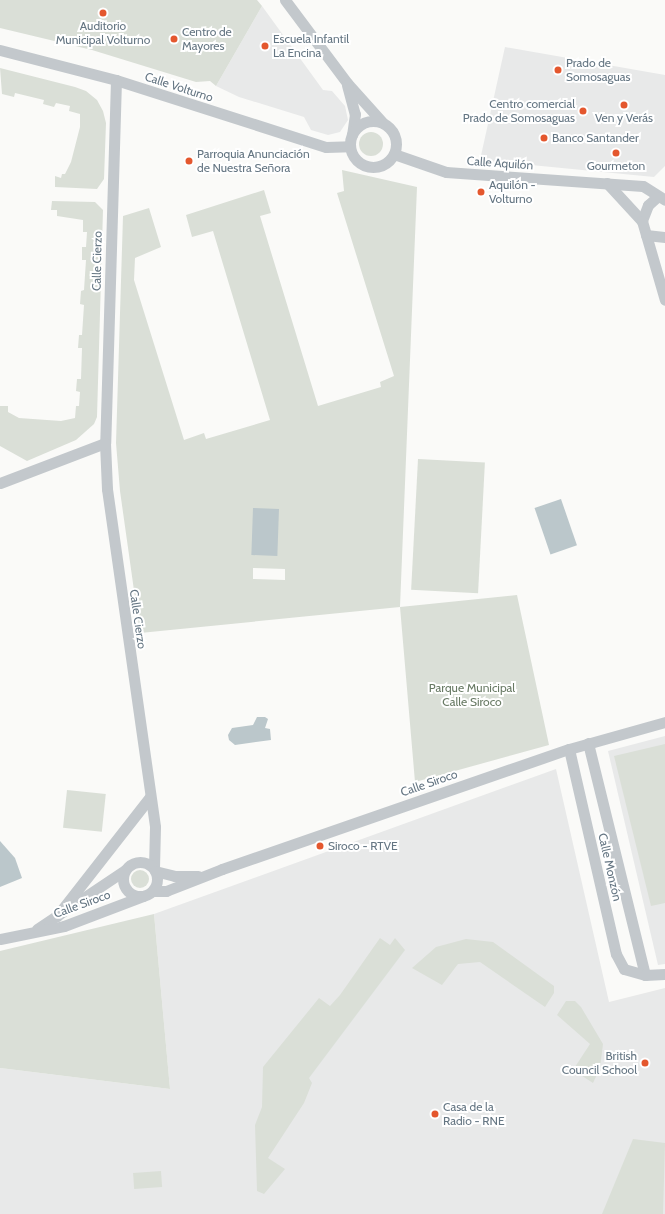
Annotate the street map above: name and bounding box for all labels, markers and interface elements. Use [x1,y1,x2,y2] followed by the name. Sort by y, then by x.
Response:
[98,8,108,18] marker: Auditorio Municipal Volturno
[56,19,150,47] place label: Auditorio Municipal Volturno
[182,25,232,53] place label: Centro de Mayores
[273,32,349,60] place label: Escuela Infantil La Encina
[169,34,179,44] marker: Centro de Mayores
[260,41,270,51] marker: Escuela Infantil La Encina
[566,56,630,84] place label: Prado de Somosaguas
[553,65,563,75] marker: Prado de Somosaguas
[143,69,215,105] street label: Calle Volturno
[463,97,575,125] place label: Centro comercial Prado de Somosaguas
[619,100,629,110] marker: Ven y Verás
[578,106,588,116] marker: Centro comercial Prado de Somosaguas
[595,111,653,125] place label: Ven y Verás
[552,131,639,145] place label: Banco Santander
[539,133,549,143] marker: Banco Santander
[197,147,310,175] place label: Parroquia Anunciación de Nuestra Señora
[611,148,621,158] marker: Gourmeton
[466,153,534,173] street label: Calle Aquilón
[184,156,194,166] marker: Parroquia Anunciación de Nuestra Señora
[587,159,645,173] place label: Gourmeton
[489,178,536,206] place label: Aquilón - Volturno
[476,187,486,197] marker: Aquilón - Volturno
[89,231,105,291] street label: Calle Cierzo
[127,588,149,650] street label: Calle Cierzo
[429,681,515,709] park label: Parque Municipal Calle Siroco
[399,767,459,799] street label: Calle Siroco
[595,832,625,902] street label: Calle Monzón
[328,839,398,853] place label: Siroco - RTVE
[315,841,325,851] marker: Siroco - RTVE
[52,887,112,921] street label: Calle Siroco
[562,1049,637,1077] place label: British Council School
[640,1058,650,1068] marker: British Council School
[443,1100,505,1128] place label: Casa de la Radio - RNE
[430,1109,440,1119] marker: Casa de la Radio - RNE

